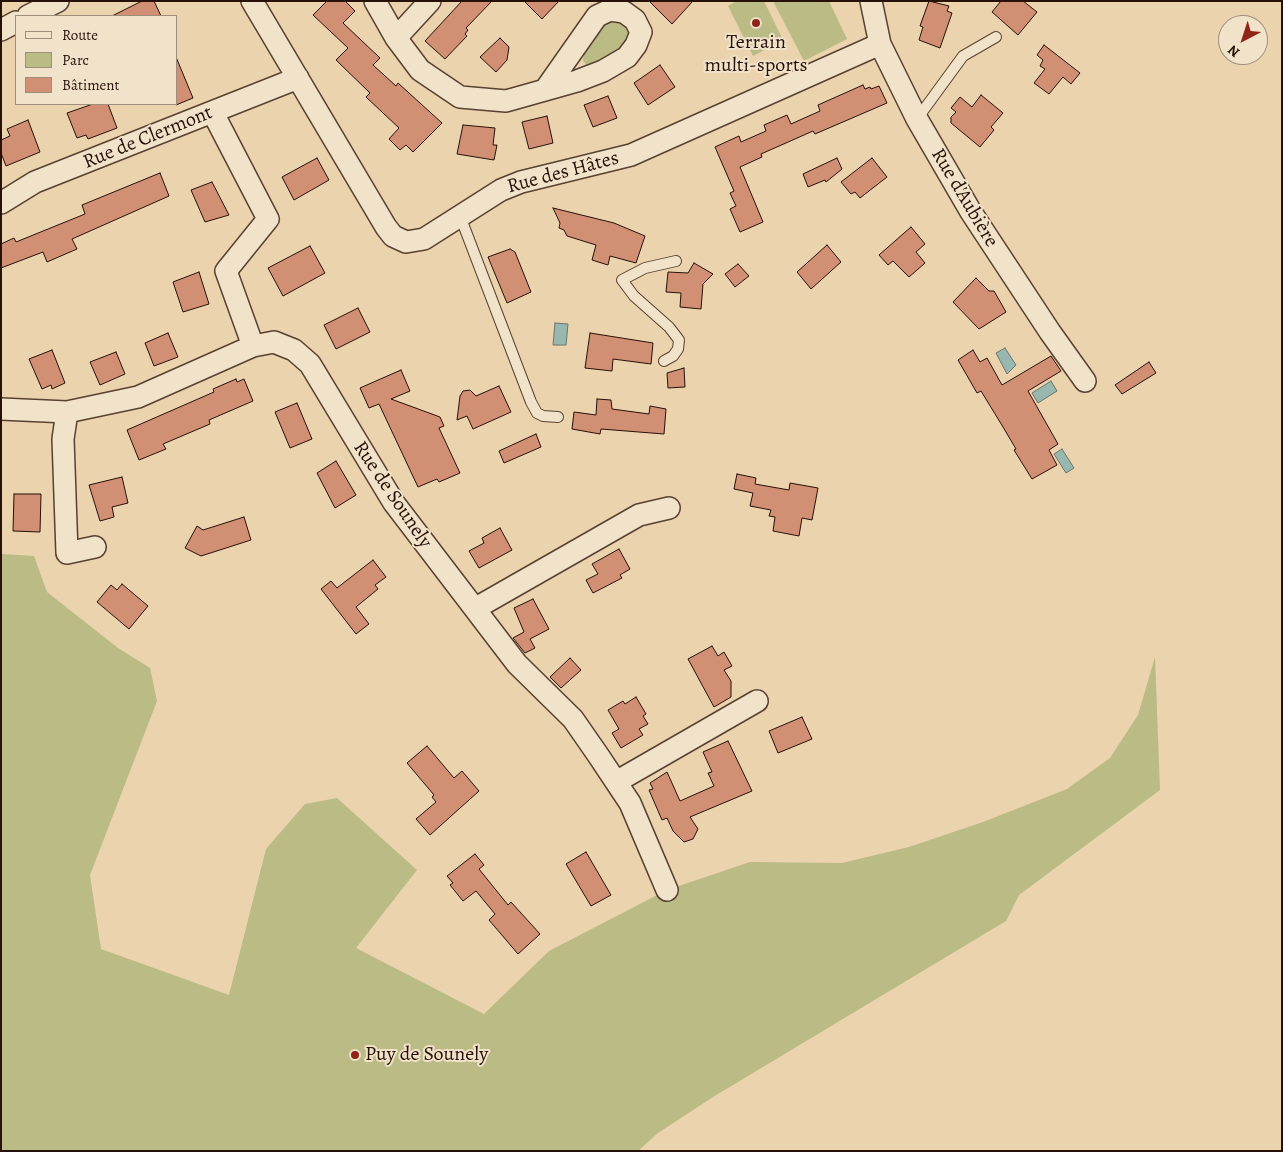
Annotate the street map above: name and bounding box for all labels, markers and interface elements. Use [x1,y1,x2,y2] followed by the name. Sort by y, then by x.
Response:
[15,15,178,105] legend
[1218,15,1268,65] north arrow
[750,17,762,29] marker: Terrain multi-sports
[62,25,98,45] text: Route
[704,31,808,78] place label: Terrain multi-sports
[1224,41,1244,62] text: N
[62,50,89,70] text: Parc
[62,75,120,95] text: Bâtiment
[80,101,216,175] street label: Rue de Clermont
[925,144,1003,252] street label: Rue d'Aubière
[505,147,621,199] street label: Rue des Hâtes
[347,437,437,553] street label: Rue de Sounely
[365,1043,488,1067] place label: Puy de Sounely
[349,1049,361,1061] marker: Puy de Sounely

